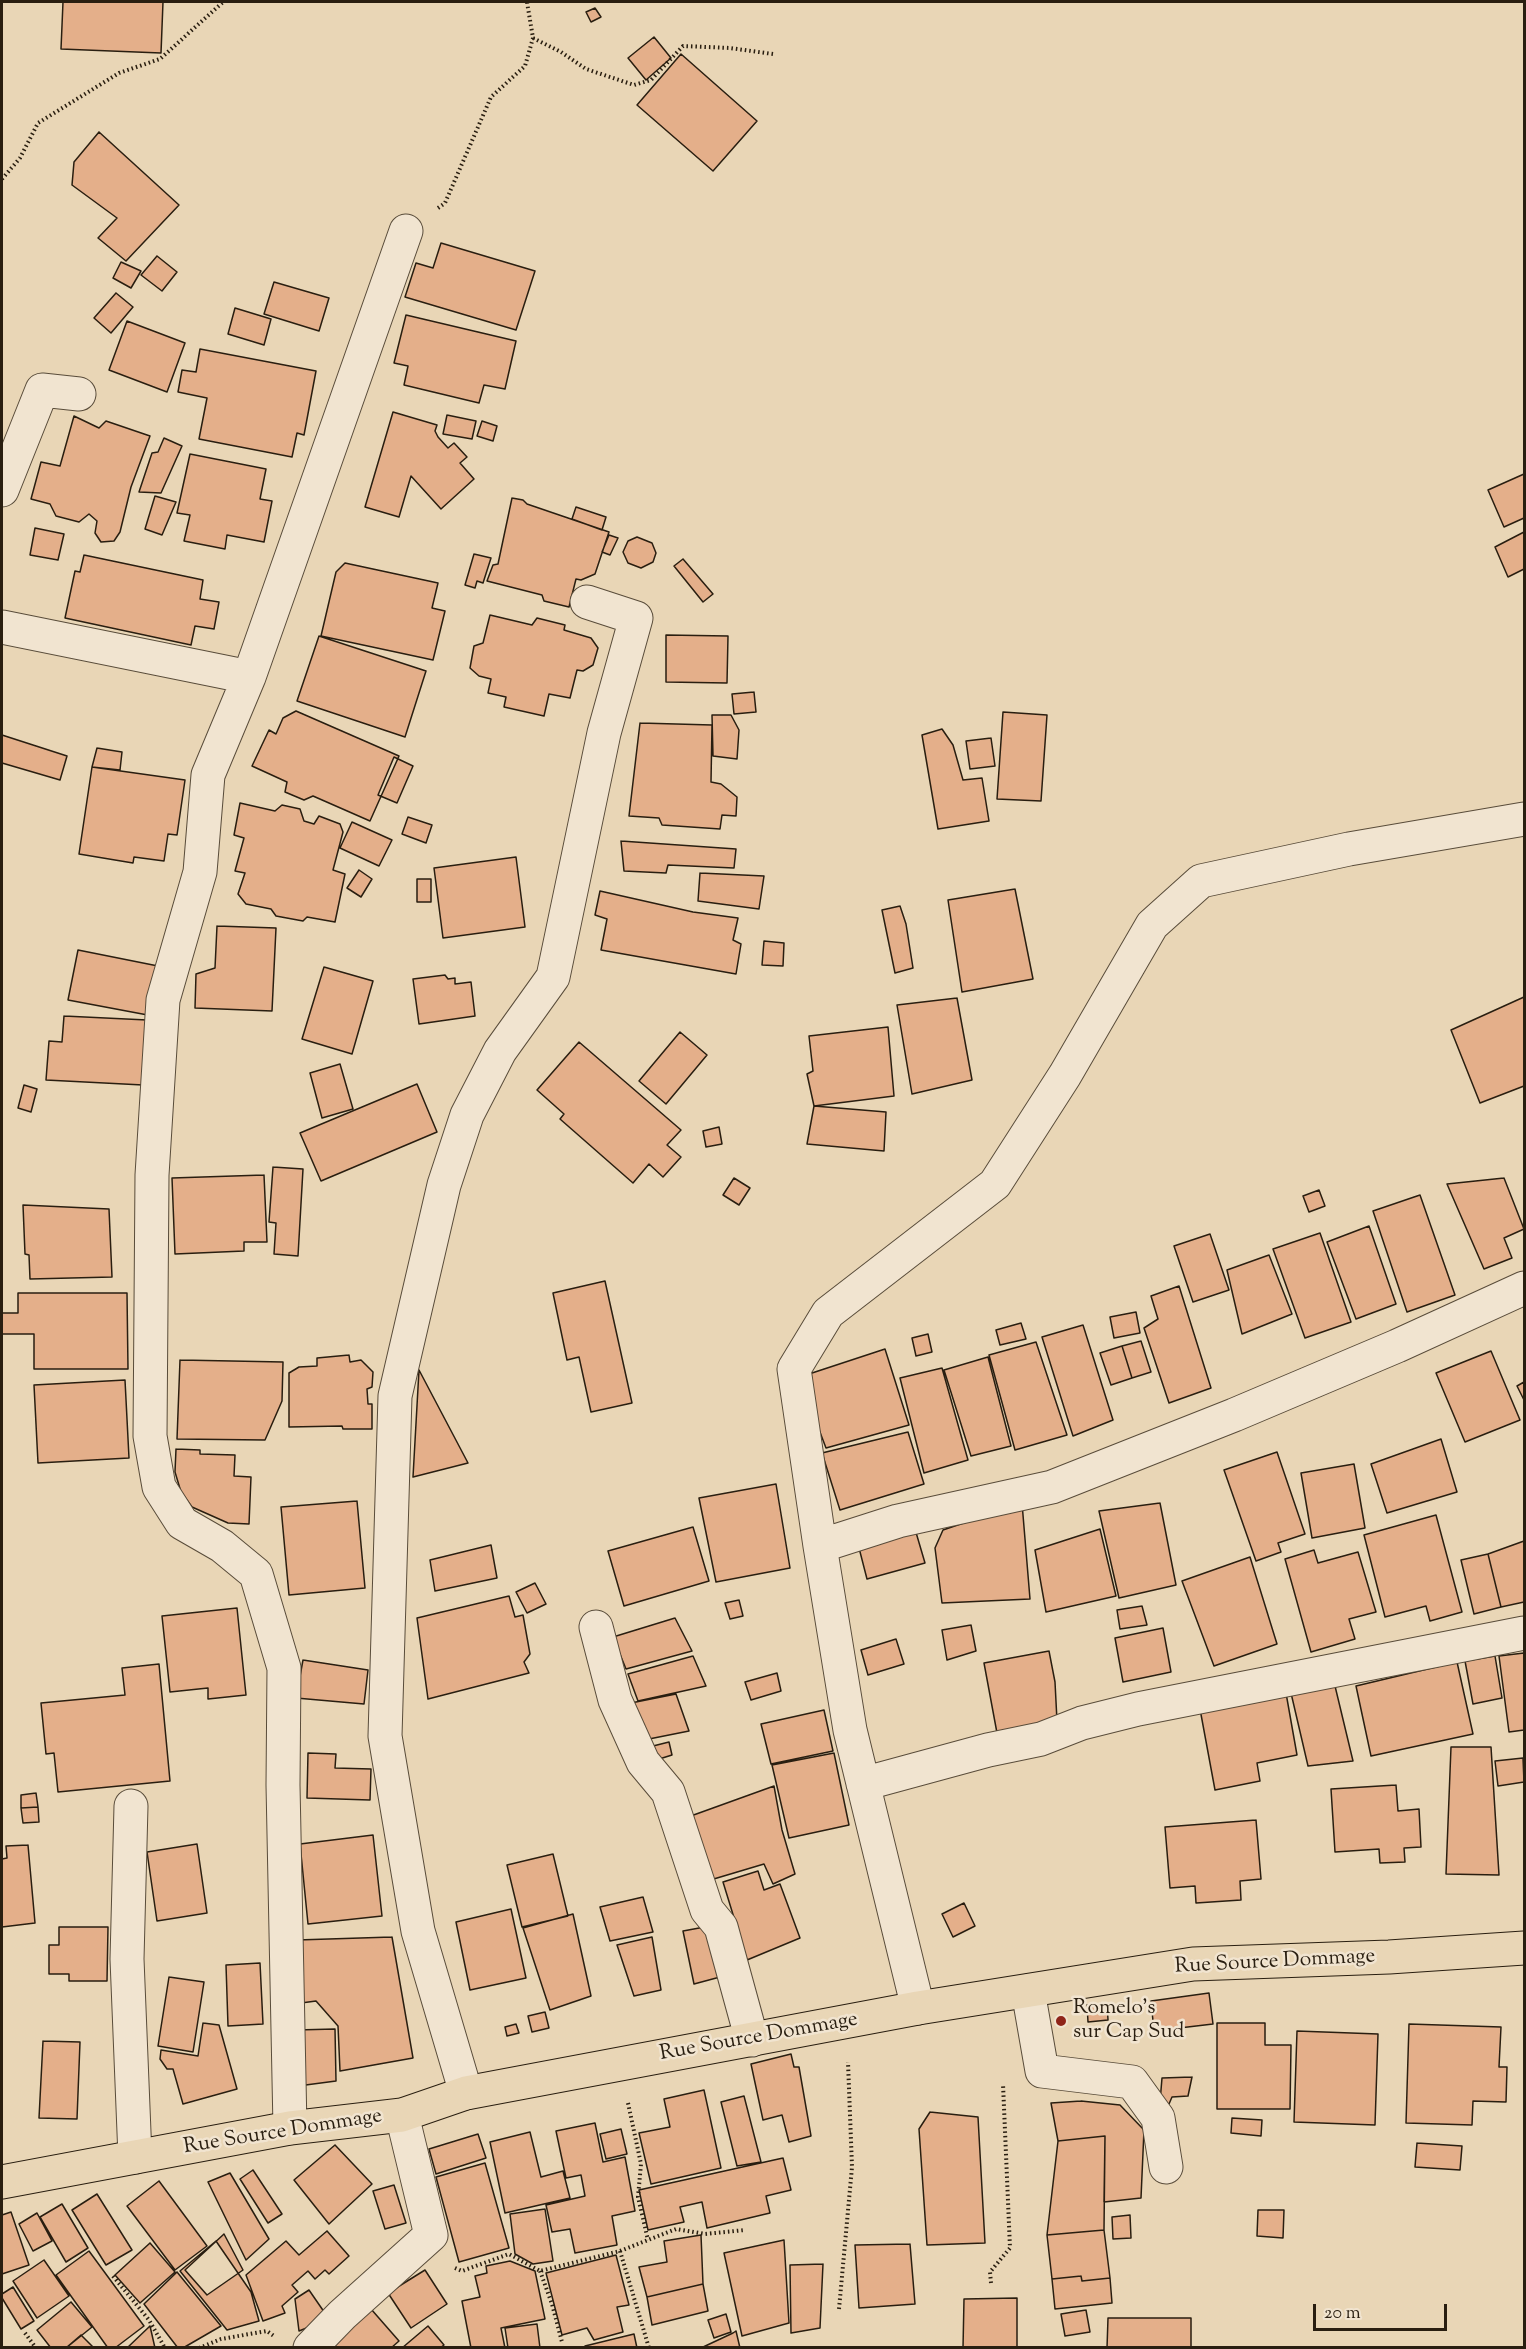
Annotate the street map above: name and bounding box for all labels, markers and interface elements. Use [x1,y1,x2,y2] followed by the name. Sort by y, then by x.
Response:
[1174,1945,1376,1981] street label: Rue Source Dommage
[1073,1996,1184,2046] place label: Romelo's sur Cap Sud
[658,2008,860,2068] street label: Rue Source Dommage
[1054,2014,1068,2028] marker: Romelo's sur Cap Sud
[182,2105,384,2161] street label: Rue Source Dommage
[1316,2292,1450,2330] scale bar
[1324,2301,1361,2327] text: 20 m

